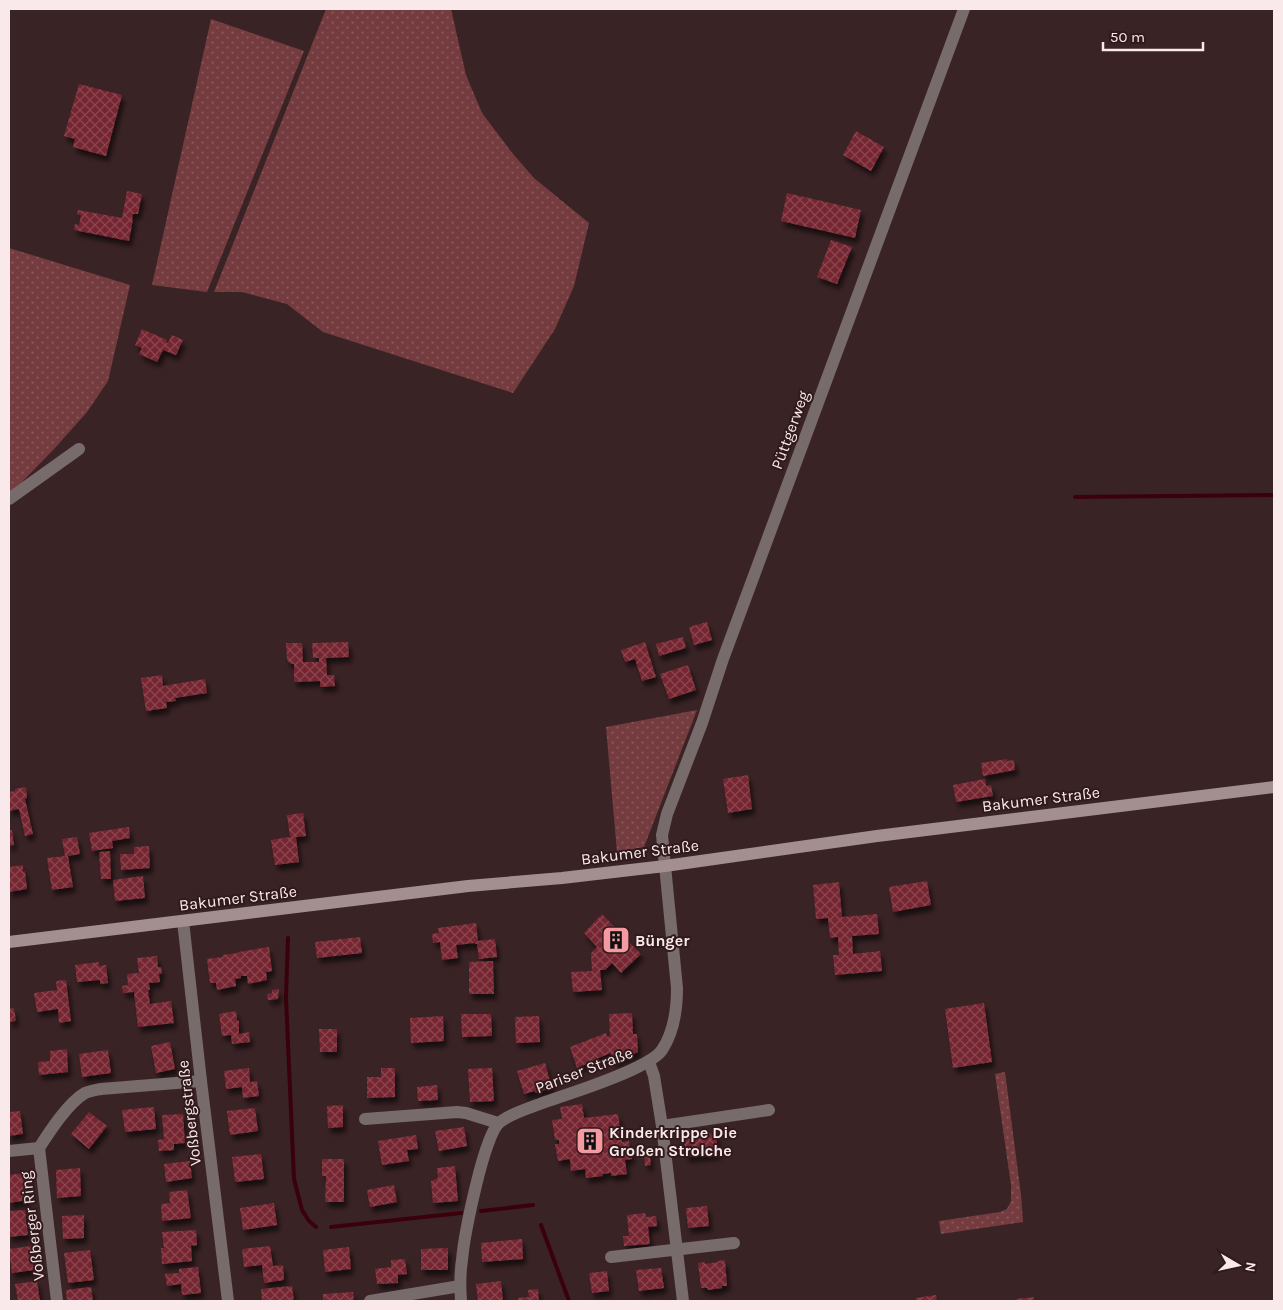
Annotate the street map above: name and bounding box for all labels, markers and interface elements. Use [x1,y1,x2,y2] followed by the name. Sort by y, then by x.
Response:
[1103,20,1203,52] scale bar
[1110,28,1145,46] text: 50 m
[767,388,813,472] street label: Püttgerweg
[981,782,1101,816] street label: Bakumer Straße
[580,835,700,869] street label: Bakumer Straße
[178,881,298,915] street label: Bakumer Straße
[601,925,631,955] building icon: Bünger
[635,931,690,950] place label: Bünger
[533,1043,635,1097] street label: Pariser Straße
[173,1059,205,1167] street label: Voßbergstraße
[609,1123,737,1160] place label: Kinderkrippe Die Großen Strolche
[575,1126,605,1156] building icon: Kinderkrippe Die Großen Strolche
[16,1170,48,1282] street label: Voßberger Ring
[1213,1240,1263,1290] north arrow
[1241,1261,1260,1273] text: N

